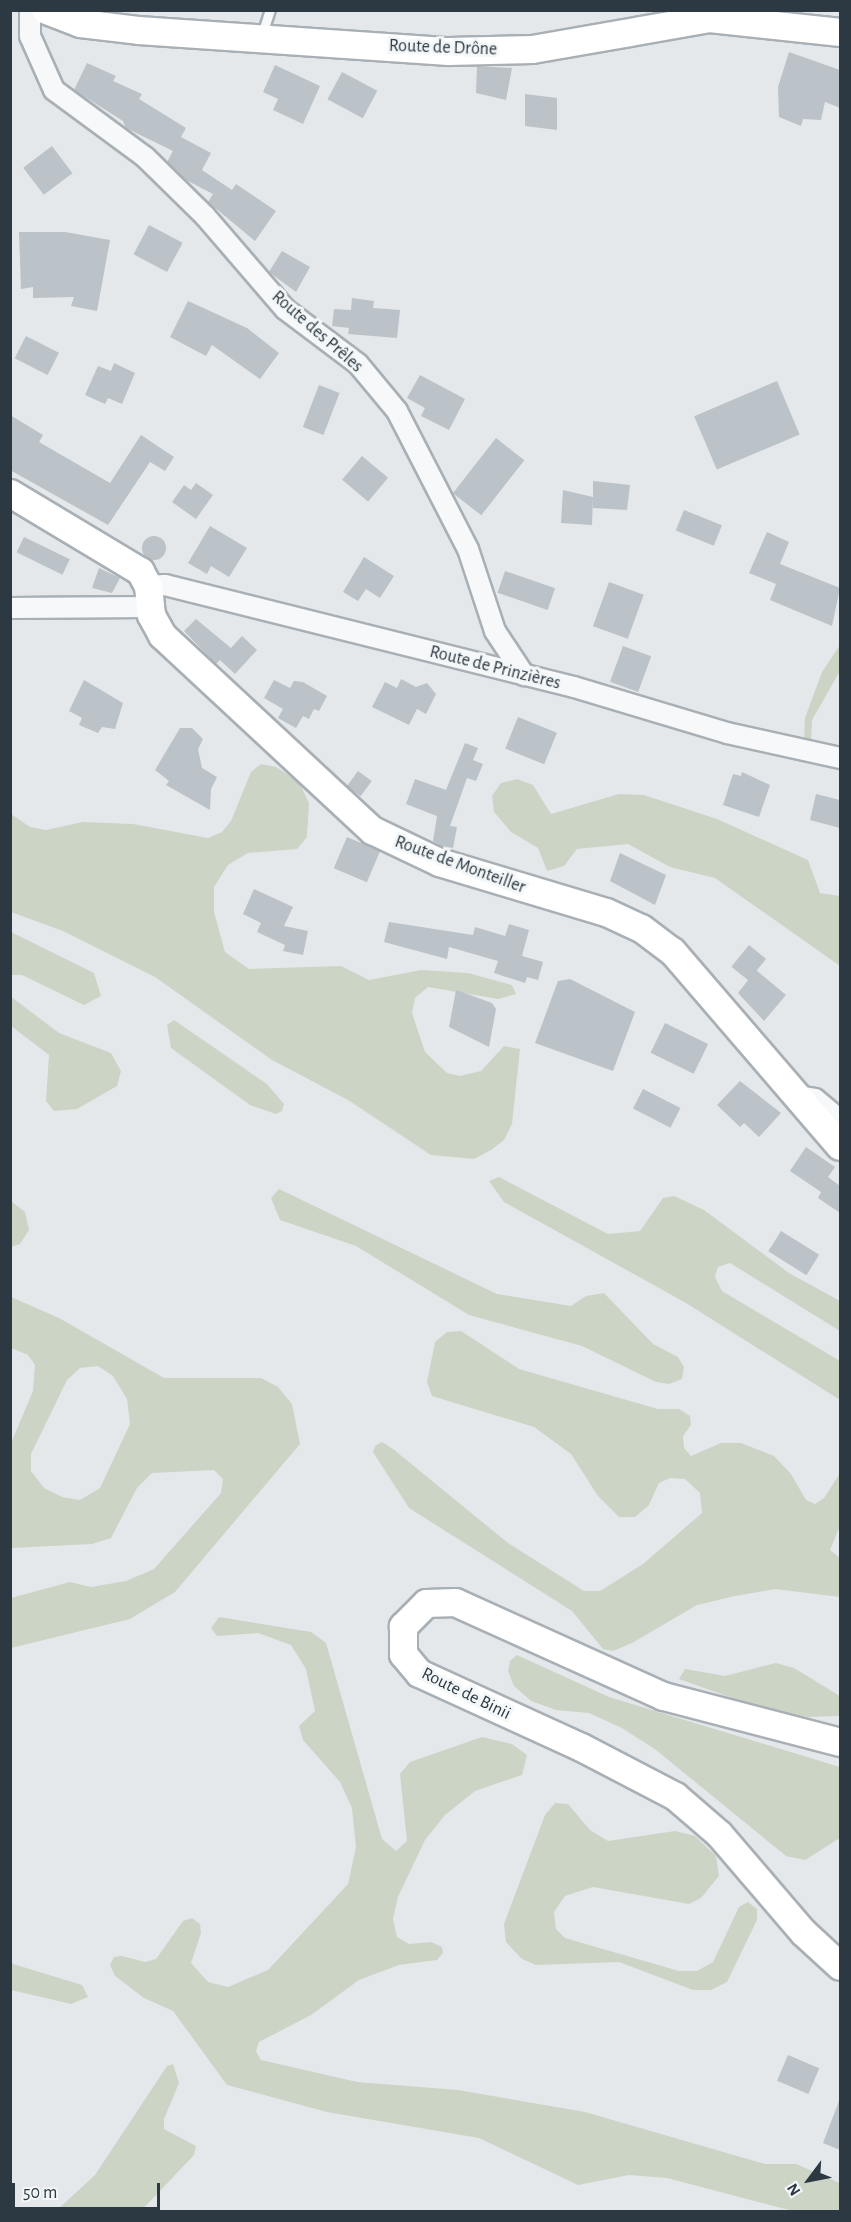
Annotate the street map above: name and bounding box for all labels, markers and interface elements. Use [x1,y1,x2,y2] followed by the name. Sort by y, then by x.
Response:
[388,35,498,61] street label: Route de Drône
[267,286,367,378] street label: Route des Prêles
[427,641,563,695] street label: Route de Prinzières
[392,831,528,899] street label: Route de Monteiller
[418,1663,514,1725] street label: Route de Binii
[779,2150,839,2210] north arrow
[15,2171,164,2209] scale bar
[784,2181,803,2198] text: N
[23,2184,57,2202] text: 50 m

